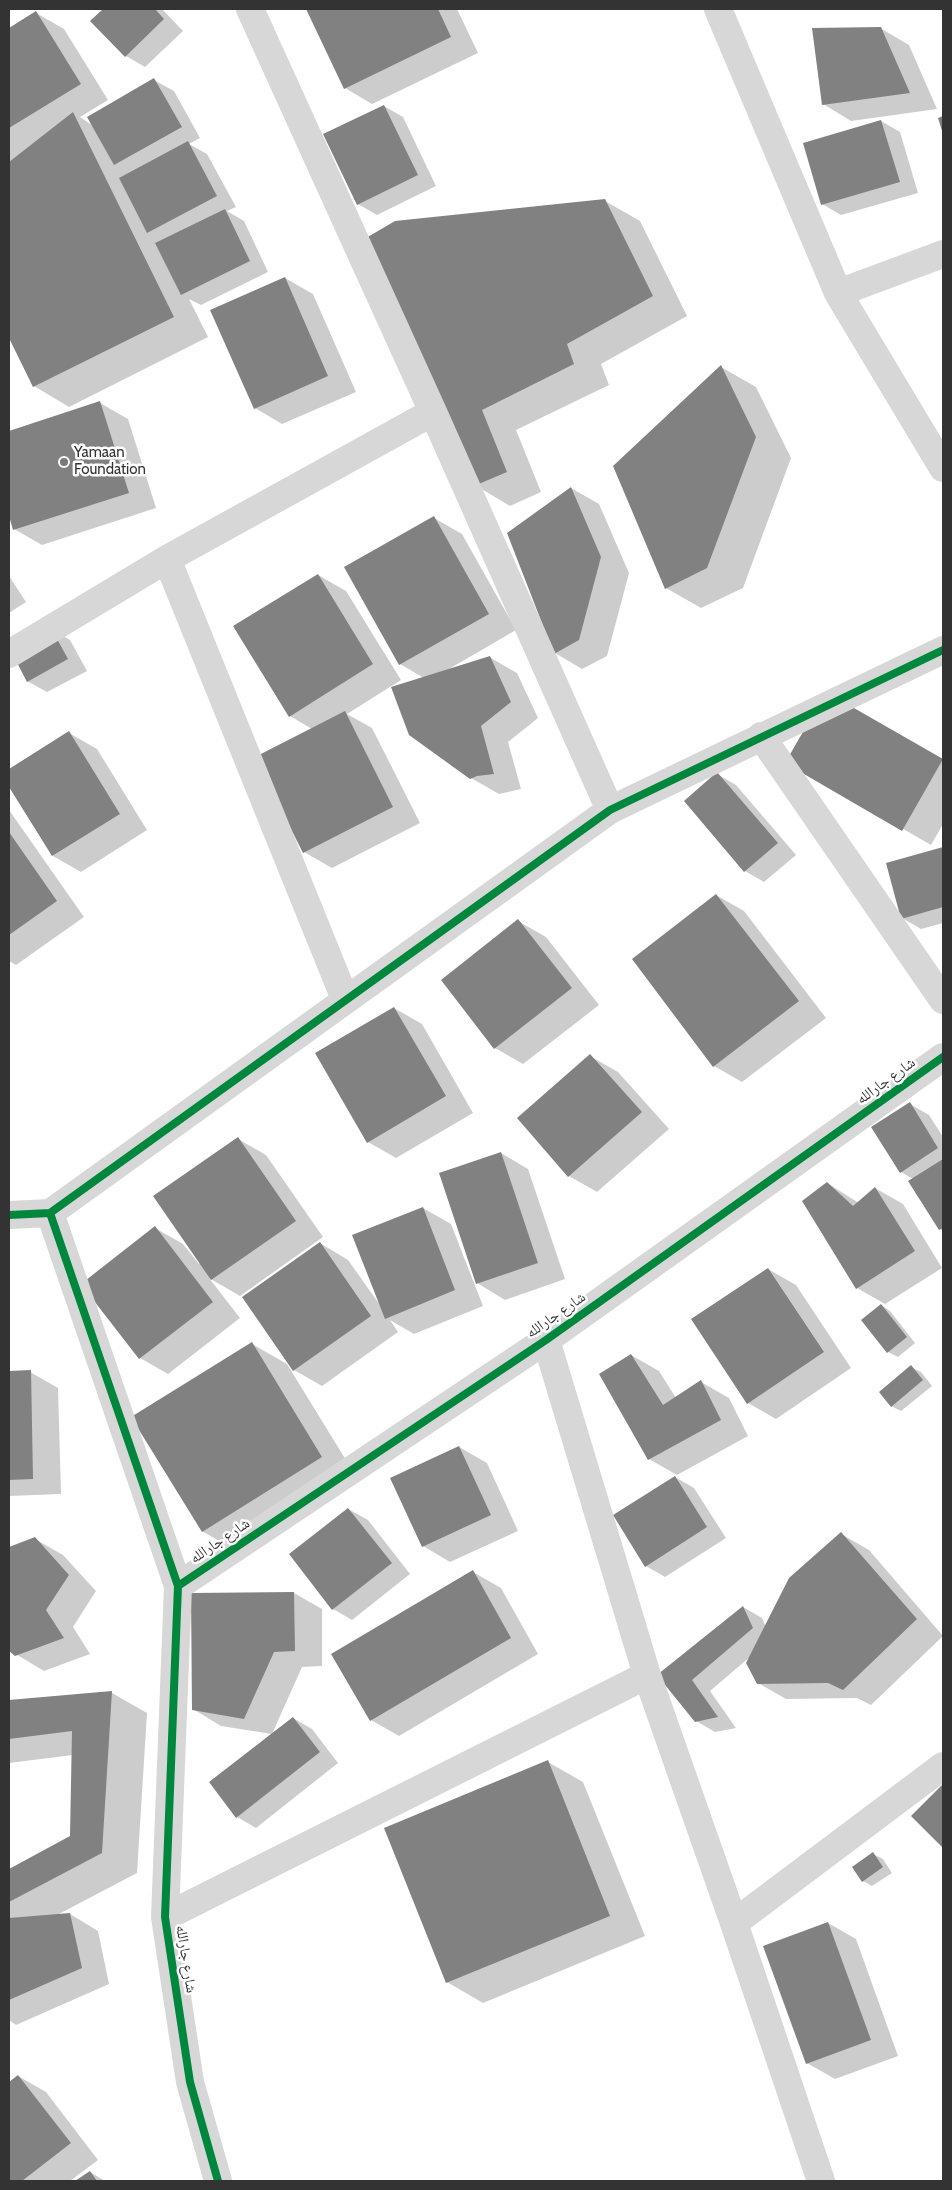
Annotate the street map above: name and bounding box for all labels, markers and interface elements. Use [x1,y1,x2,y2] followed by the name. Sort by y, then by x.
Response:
[74,444,146,479] place label: Yamaan Foundation
[58,456,70,468] marker: Yamaan Foundation
[853,1054,919,1108] street label: شارع جارالله
[523,1288,589,1342] street label: شارع جارالله
[187,1514,253,1568] street label: شارع جارالله
[172,1924,200,1994] street label: شارع جارالله

